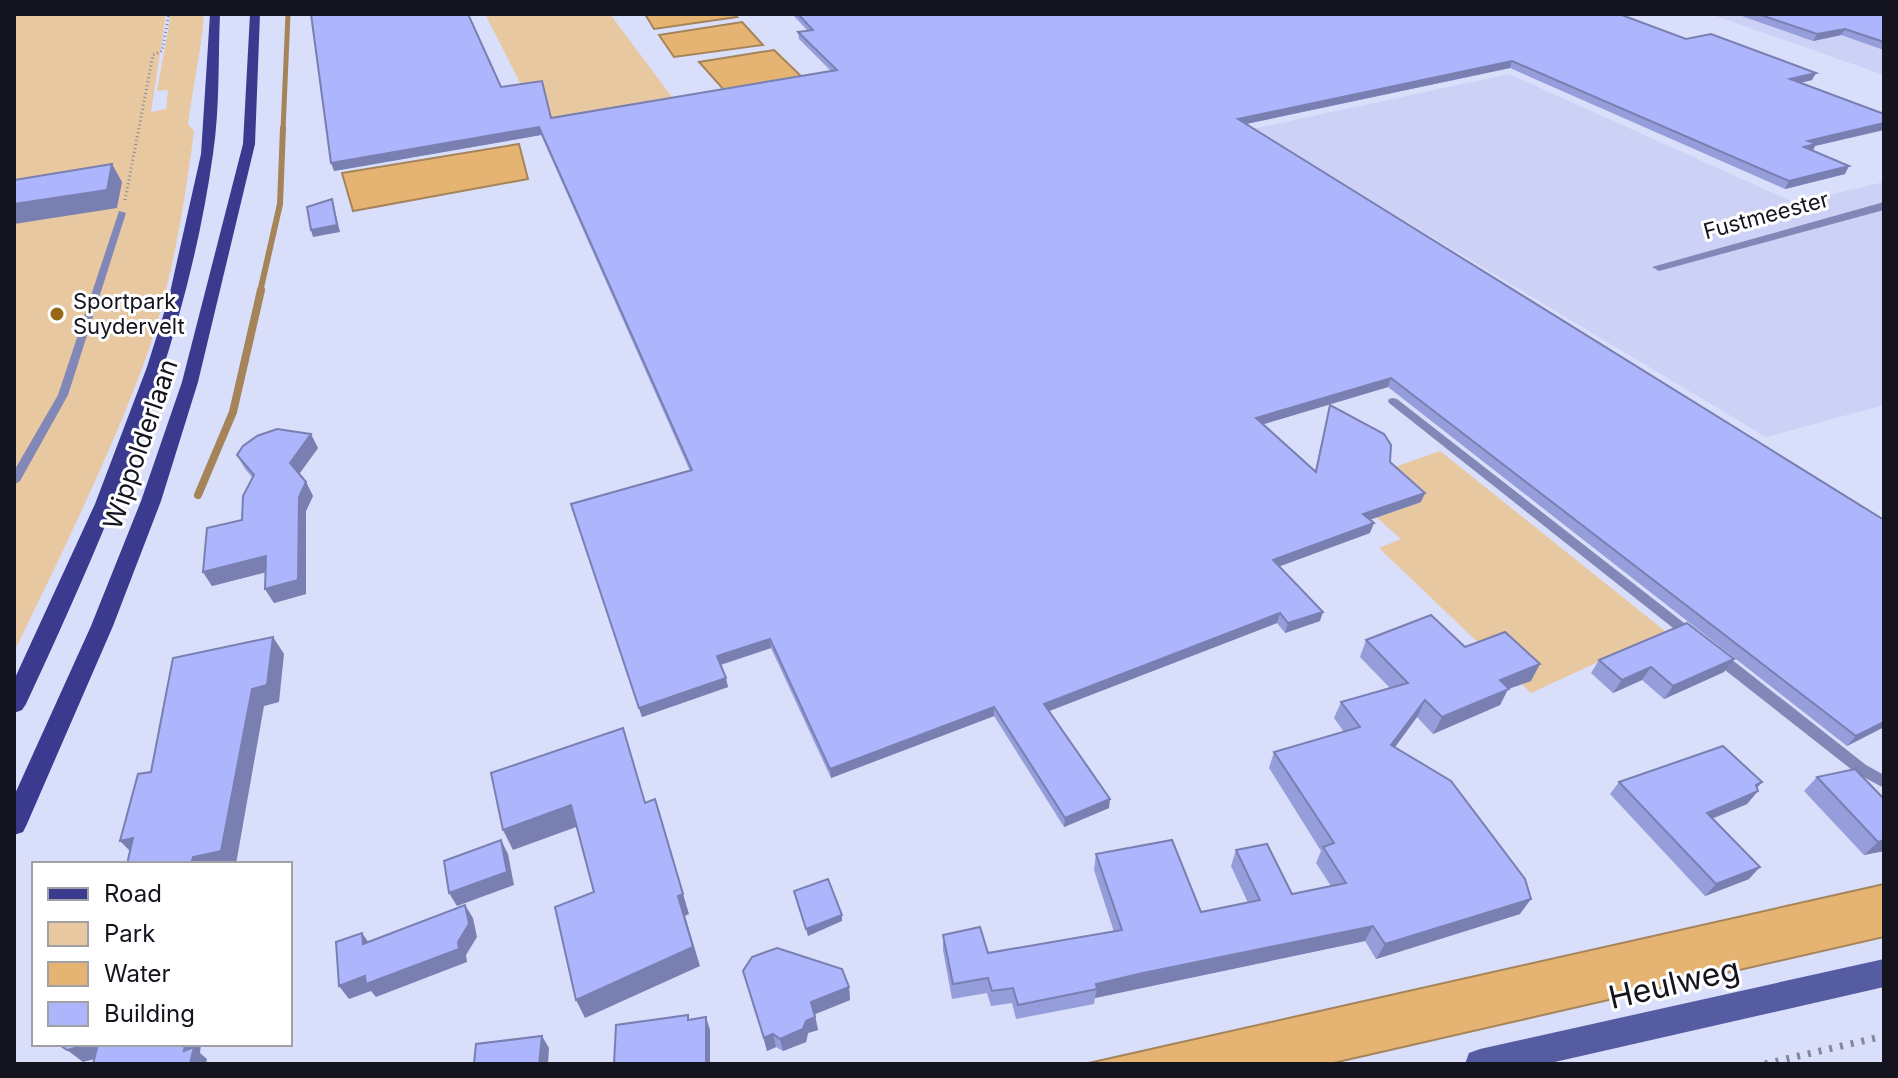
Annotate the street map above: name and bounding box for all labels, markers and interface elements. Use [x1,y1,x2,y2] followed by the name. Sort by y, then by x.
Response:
[1700,186,1832,244] street label: Fustmeester
[73,288,185,339] place label: Sportpark Suydervelt
[48,305,66,323] marker: Sportpark Suydervelt
[96,355,184,533] street label: Wippolderlaan
[32,862,292,1046] legend
[104,879,162,908] text: Road
[104,919,155,948] text: Park
[1605,949,1743,1017] street label: Heulweg
[104,959,171,988] text: Water
[104,999,195,1028] text: Building

